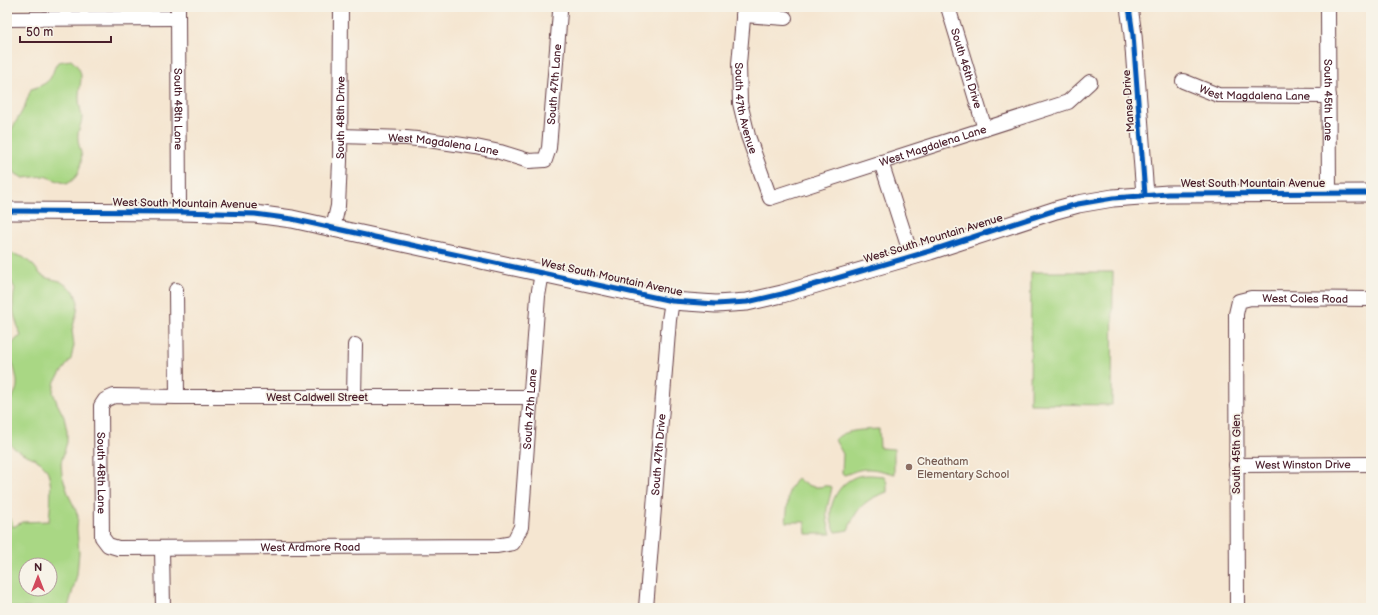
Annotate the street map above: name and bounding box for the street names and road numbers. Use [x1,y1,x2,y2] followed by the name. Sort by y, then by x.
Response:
[948,27,985,111] street label: South 46th Drive
[545,43,564,125] street label: South 47th Lane
[1321,59,1335,141] street label: South 45th Lane
[732,62,760,156] street label: South 47th Avenue
[171,68,185,151] street label: South 48th Lane
[1120,69,1137,133] street label: Mansa Drive
[334,76,348,159] street label: South 48th Drive
[1197,82,1311,103] street label: West Magdalena Lane
[878,123,989,169] street label: West Magdalena Lane
[388,131,500,159] street label: West Magdalena Lane
[1181,177,1326,190] street label: West South Mountain Avenue
[113,196,258,211] street label: West South Mountain Avenue
[862,211,1005,266] street label: West South Mountain Avenue
[540,256,685,299] street label: West South Mountain Avenue
[1262,292,1348,306] street label: West Coles Road
[521,368,540,450] street label: South 47th Lane
[266,391,368,404] street label: West Caldwell Street
[649,413,669,496] street label: South 47th Drive
[1230,414,1243,494] street label: South 45th Glen
[94,432,108,514] street label: South 48th Lane
[1255,458,1351,472] street label: West Winston Drive
[261,541,360,554] street label: West Ardmore Road

